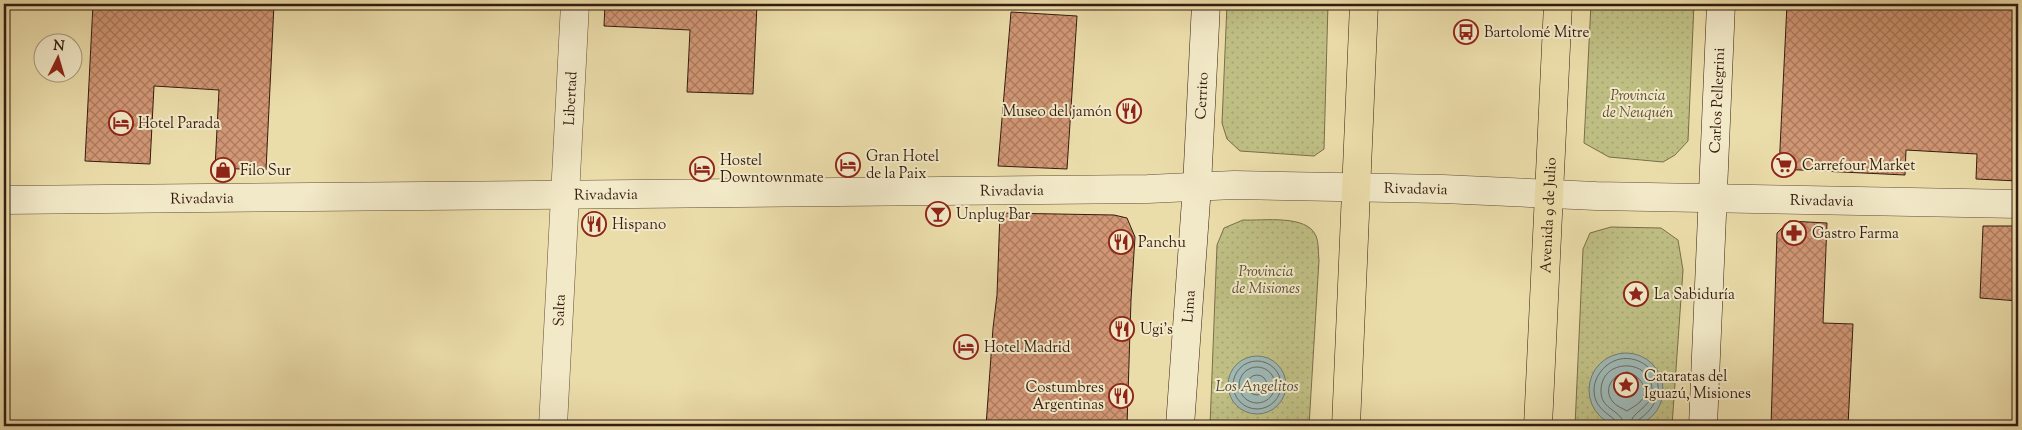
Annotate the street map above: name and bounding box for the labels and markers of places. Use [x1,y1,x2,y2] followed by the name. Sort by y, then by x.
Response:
[1453,19,1479,45] bus stop icon: Bartolomé Mitre
[1484,23,1589,44] place label: Bartolomé Mitre
[1116,98,1142,124] restaurant icon: Museo del jamón
[1002,102,1112,123] place label: Museo del jamón
[108,110,134,136] hotel icon: Hotel Parada
[138,114,220,135] place label: Hotel Parada
[866,147,939,185] place label: Gran Hotel de la Paix
[720,151,824,189] place label: Hostel Downtownmate
[835,152,861,178] hotel icon: Gran Hotel de la Paix
[1771,152,1797,178] supermarket icon: Carrefour Market
[689,156,715,182] hotel icon: Hostel Downtownmate
[1802,156,1915,177] place label: Carrefour Market
[210,157,236,183] shop icon: Filo Sur
[240,161,291,182] place label: Filo Sur
[925,201,951,227] bar icon: Unplug Bar
[956,205,1031,226] place label: Unplug Bar
[581,211,607,237] restaurant icon: Hispano
[612,215,666,236] place label: Hispano
[1781,220,1807,246] pharmacy icon: Gastro Farma
[1812,224,1899,245] place label: Gastro Farma
[1108,229,1134,255] restaurant icon: Panchu
[1138,233,1186,254] place label: Panchu
[1623,281,1649,307] place icon: La Sabiduría
[1654,285,1735,306] place label: La Sabiduría
[1109,316,1135,342] restaurant icon: Ugi's
[1140,320,1173,341] place label: Ugi's
[953,334,979,360] hotel icon: Hotel Madrid
[984,338,1071,359] place label: Hotel Madrid
[1644,367,1751,405] place label: Cataratas del Iguazú, Misiones
[1613,372,1639,398] place icon: Cataratas del Iguazú, Misiones
[1025,378,1104,416] place label: Costumbres Argentinas
[1108,383,1134,409] restaurant icon: Costumbres Argentinas

